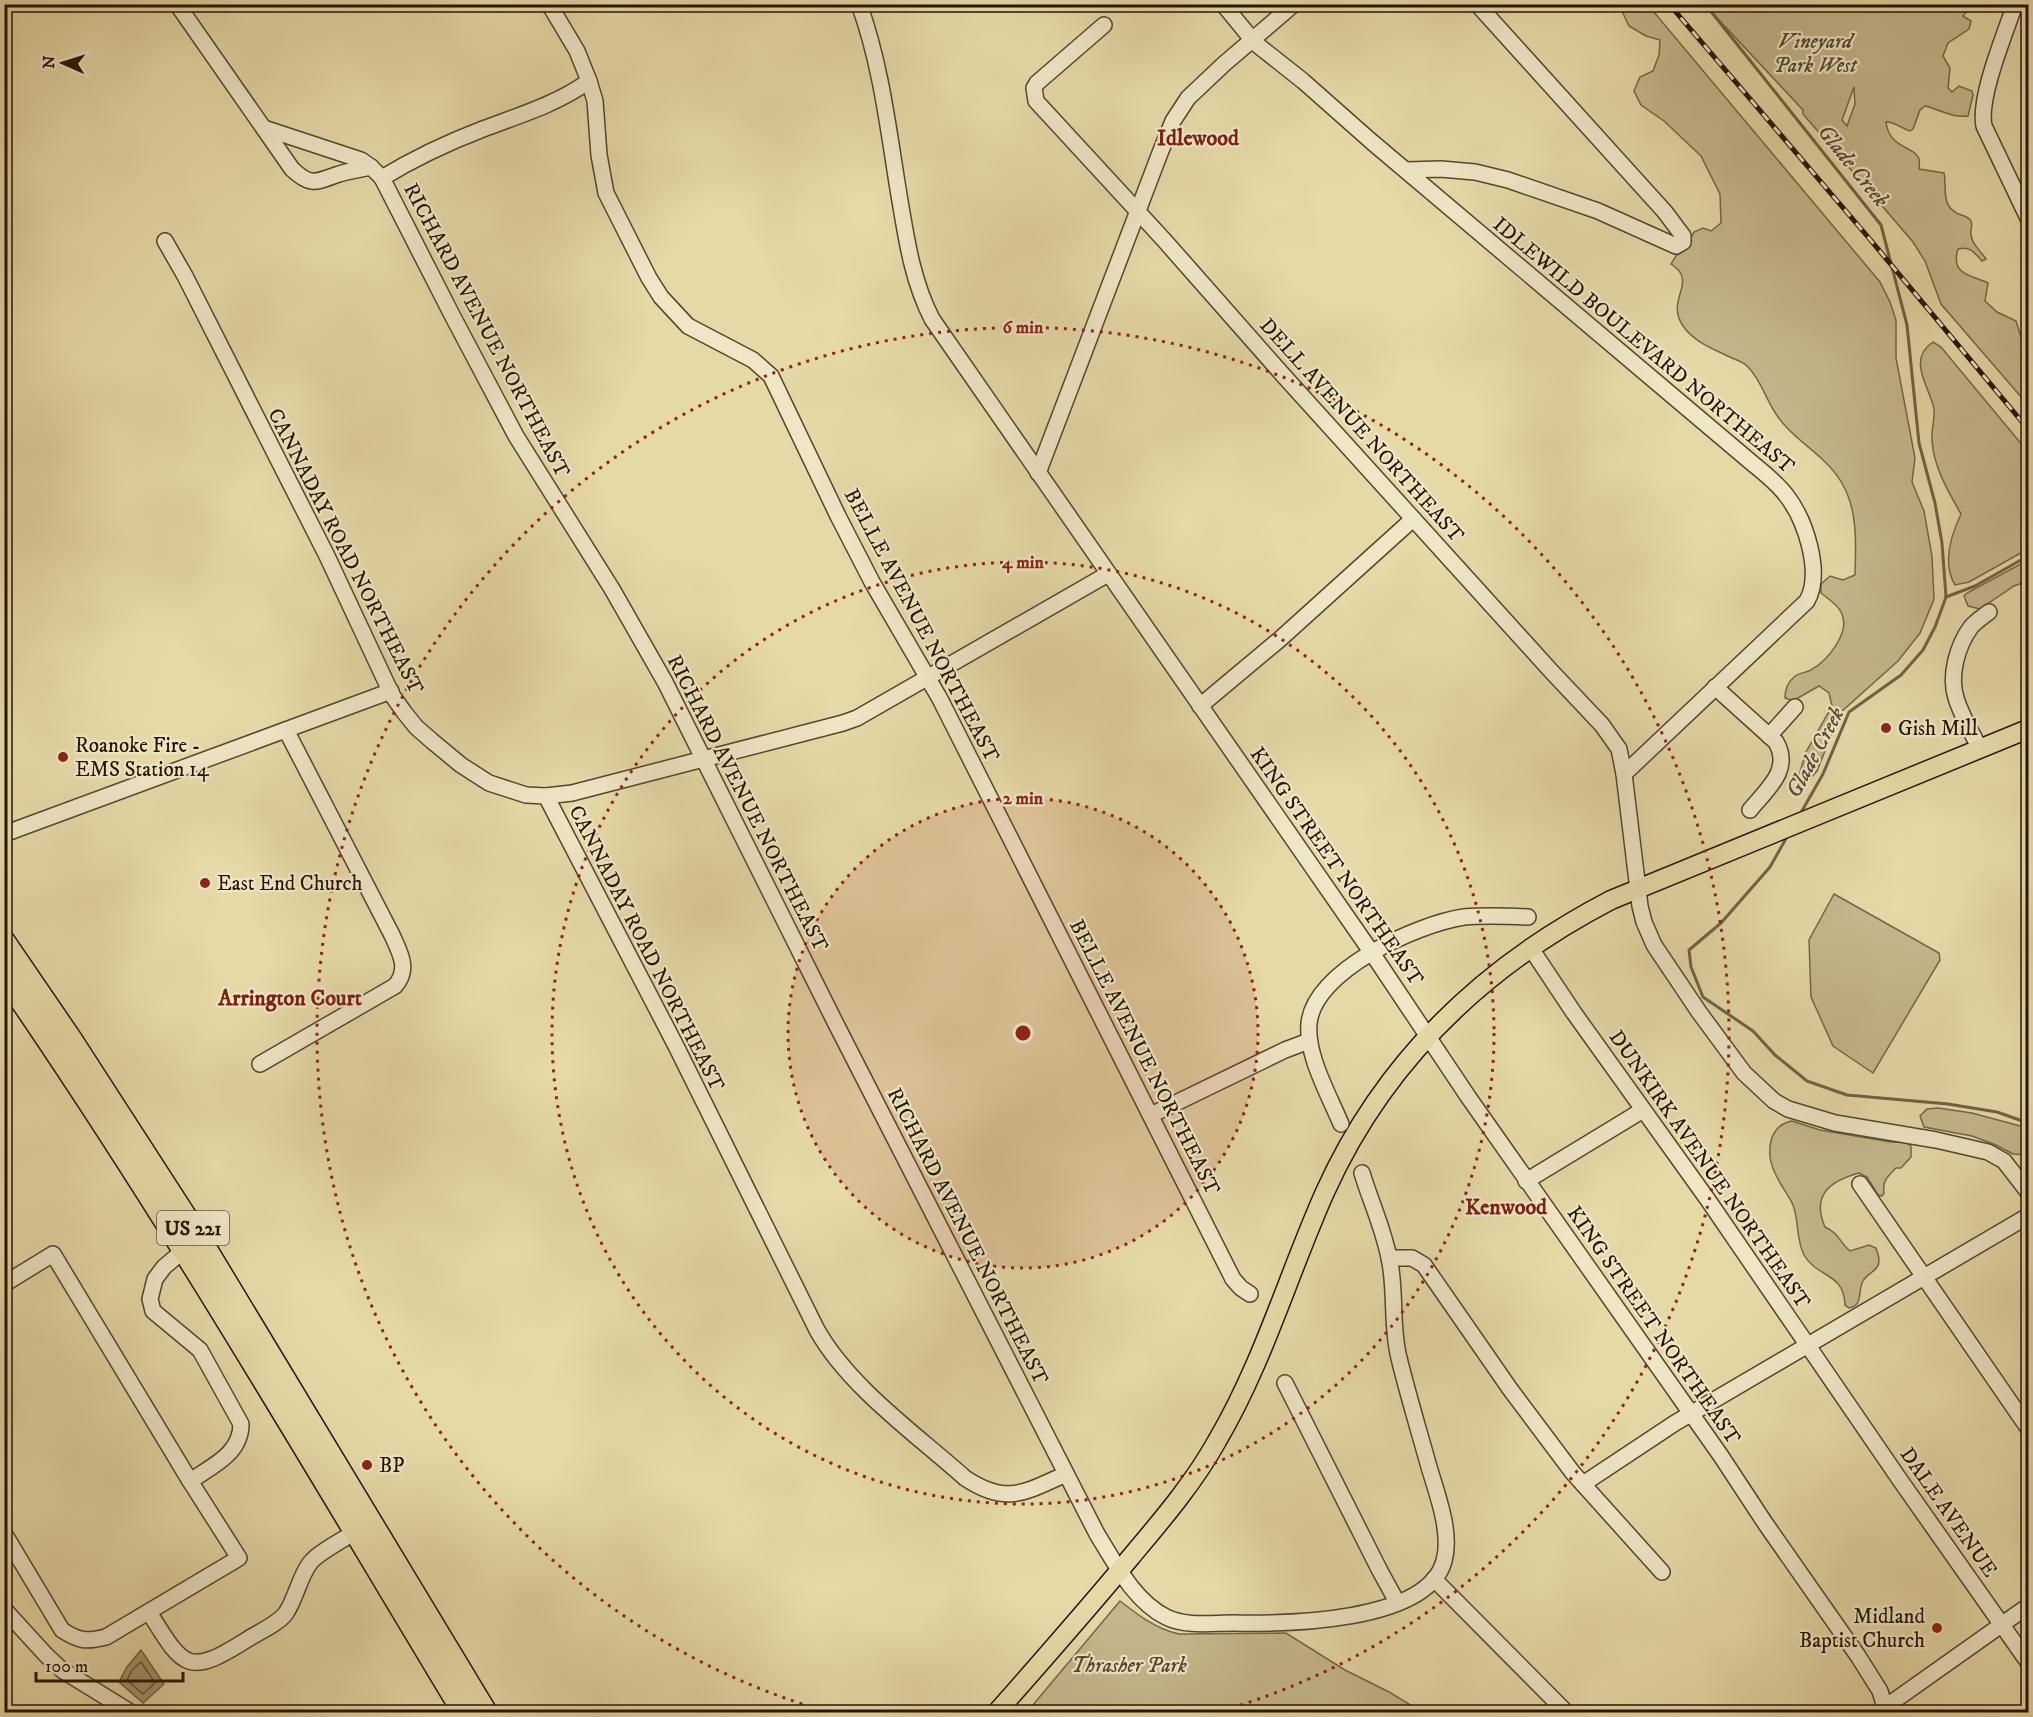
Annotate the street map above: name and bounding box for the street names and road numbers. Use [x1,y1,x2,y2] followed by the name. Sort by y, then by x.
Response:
[397,179,575,482] street label: RICHARD AVENUE NORTHEAST
[1487,212,1800,480] street label: IDLEWILD BOULEVARD NORTHEAST
[1254,313,1469,548] street label: DELL AVENUE NORTHEAST
[262,404,429,699] street label: CANNADAY ROAD NORTHEAST
[838,484,1004,767] street label: BELLE AVENUE NORTHEAST
[661,651,834,956] street label: RICHARD AVENUE NORTHEAST
[1244,742,1429,991] street label: KING STREET NORTHEAST
[563,801,730,1096] street label: CANNADAY ROAD NORTHEAST
[1063,915,1225,1200] street label: BELLE AVENUE NORTHEAST
[1603,1025,1816,1314] street label: DUNKIRK AVENUE NORTHEAST
[881,1084,1054,1389] street label: RICHARD AVENUE NORTHEAST
[1561,1201,1746,1450] street label: KING STREET NORTHEAST
[157,1211,229,1245] road number: US 221
[1894,1443,2003,1583] street label: DALE AVENUE

